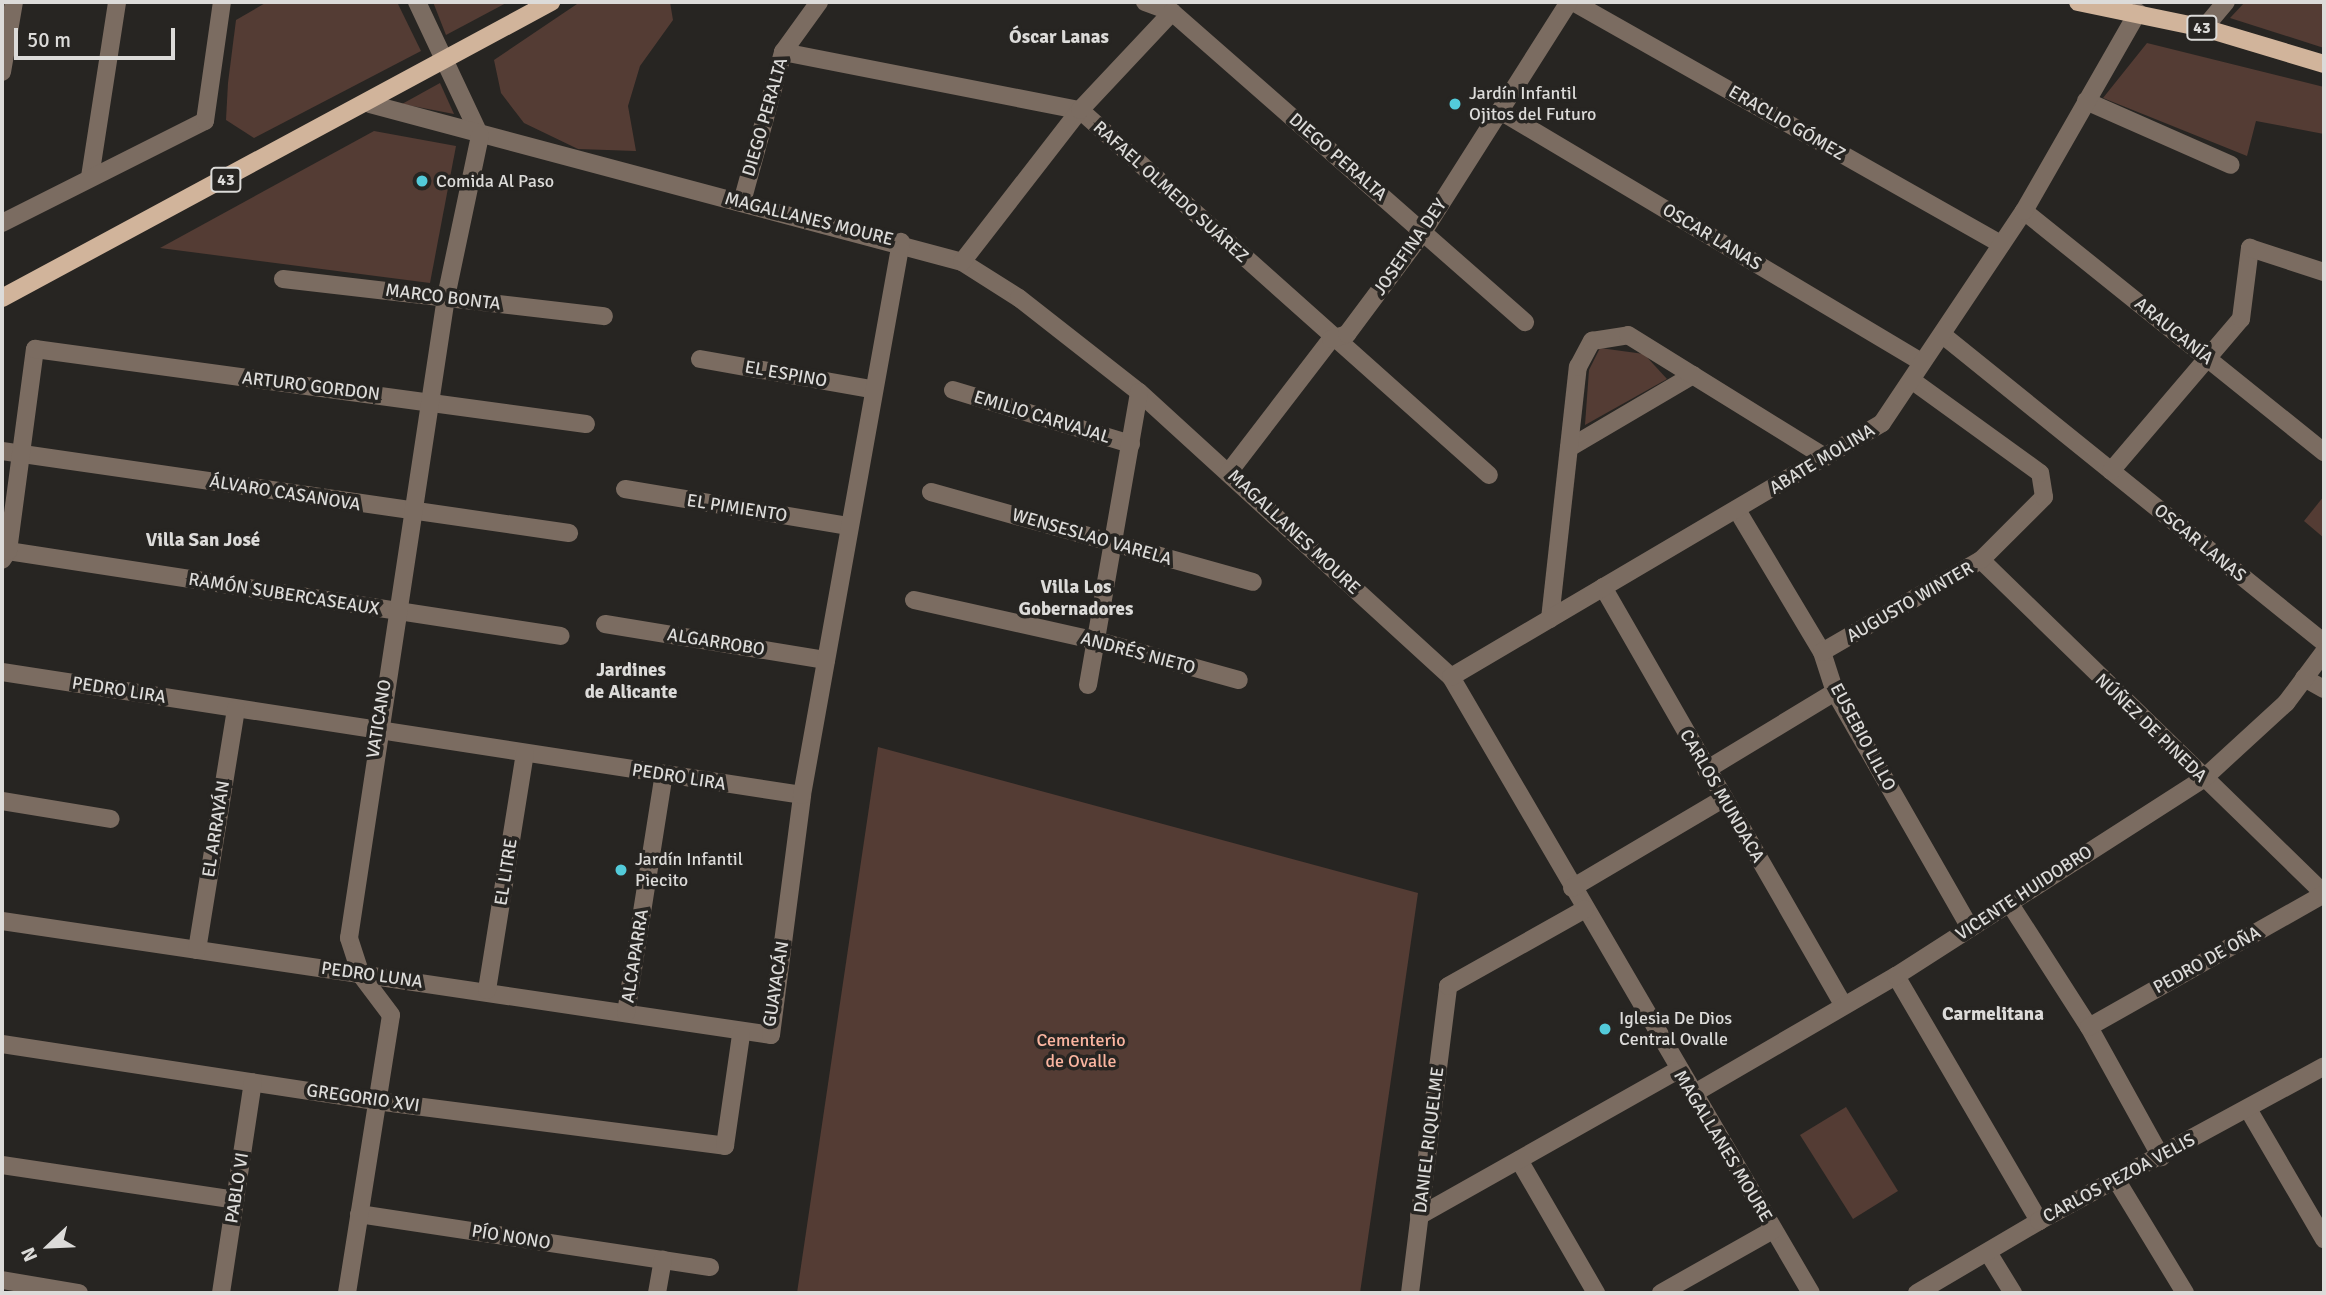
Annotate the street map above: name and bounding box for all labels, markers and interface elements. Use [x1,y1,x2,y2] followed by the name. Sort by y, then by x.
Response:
[18,14,178,58] scale bar
[2186,16,2218,40] road number: 43
[27,27,71,53] text: 50 m
[1009,27,1109,49] district label: Óscar Lanas
[738,55,792,179] street label: DIEGO PERALTA
[1725,81,1849,165] street label: ERACLIO GÓMEZ
[1469,83,1596,126] place label: Jardín Infantil Ojitos del Futuro
[1447,96,1463,112] marker: Jardín Infantil Ojitos del Futuro
[1285,109,1391,205] street label: DIEGO PERALTA
[1089,117,1253,267] street label: RAFAEL OLMEDO SUÁREZ
[210,168,242,192] road number: 43
[436,170,554,192] place label: Comida Al Paso
[414,173,430,189] marker: Comida Al Paso
[722,188,896,250] street label: MAGALLANES MOURE
[1369,195,1451,299] street label: JOSEFINA DEY
[1658,199,1766,275] street label: OSCAR LANAS
[384,279,502,315] street label: MARCO BONTA
[2130,293,2218,369] street label: ARAUCANÍA
[743,356,829,392] street label: EL ESPINO
[241,367,381,405] street label: ARTURO GORDON
[971,386,1113,448] street label: EMILIO CARVAJAL
[1765,419,1879,499] street label: ABATE MOLINA
[1223,465,1365,599] street label: MAGALLANES MOURE
[208,470,362,516] street label: ÁLVARO CASANOVA
[685,489,789,527] street label: EL PIMIENTO
[2150,499,2250,587] street label: OSCAR LANAS
[1010,504,1174,570] street label: WENSESLAO VARELA
[146,530,260,552] district label: Villa San José
[1843,557,1977,647] street label: AUGUSTO WINTER
[187,568,381,620] street label: RAMÓN SUBERCASEAUX
[1019,577,1133,621] district label: Villa Los Gobernadores
[666,624,766,660] street label: ALGARROBO
[1078,627,1198,679] street label: ANDRÉS NIETO
[585,660,677,704] district label: Jardines de Alicante
[2091,669,2211,787] street label: NÚÑEZ DE PINEDA
[71,672,167,708] street label: PEDRO LIRA
[362,678,396,760] street label: VATICANO
[1826,679,1900,795] street label: EUSEBIO LILLO
[1675,726,1769,866] street label: CARLOS MUNDACA
[631,759,727,795] street label: PEDRO LIRA
[198,779,234,879] street label: EL ARRAYÁN
[490,837,522,907] street label: EL LITRE
[1952,841,2096,945] street label: VICENTE HUIDOBRO
[635,849,743,892] place label: Jardín Infantil Piecito
[613,862,629,878] marker: Jardín Infantil Piecito
[617,908,653,1004] street label: ALCAPARRA
[2150,922,2264,998] street label: PEDRO DE OÑA
[759,940,793,1028] street label: GUAYACÁN
[320,957,424,993] street label: PEDRO LUNA
[1942,1004,2044,1026] district label: Carmelitana
[1619,1008,1732,1050] place label: Iglesia De Dios Central Ovalle
[1597,1021,1613,1037] marker: Iglesia De Dios Central Ovalle
[1036,1030,1126,1072] park label: Cementerio de Ovalle
[1409,1066,1449,1214] street label: DANIEL RIQUELME
[1669,1066,1777,1226] street label: MAGALLANES MOURE
[305,1079,421,1117] street label: GREGORIO XVI
[2039,1129,2199,1227] street label: CARLOS PEZOA VELIS
[221,1151,253,1225] street label: PABLO VI
[14,1211,84,1281] north arrow
[470,1220,552,1254] street label: PÍO NONO
[16,1243,43,1265] text: N

